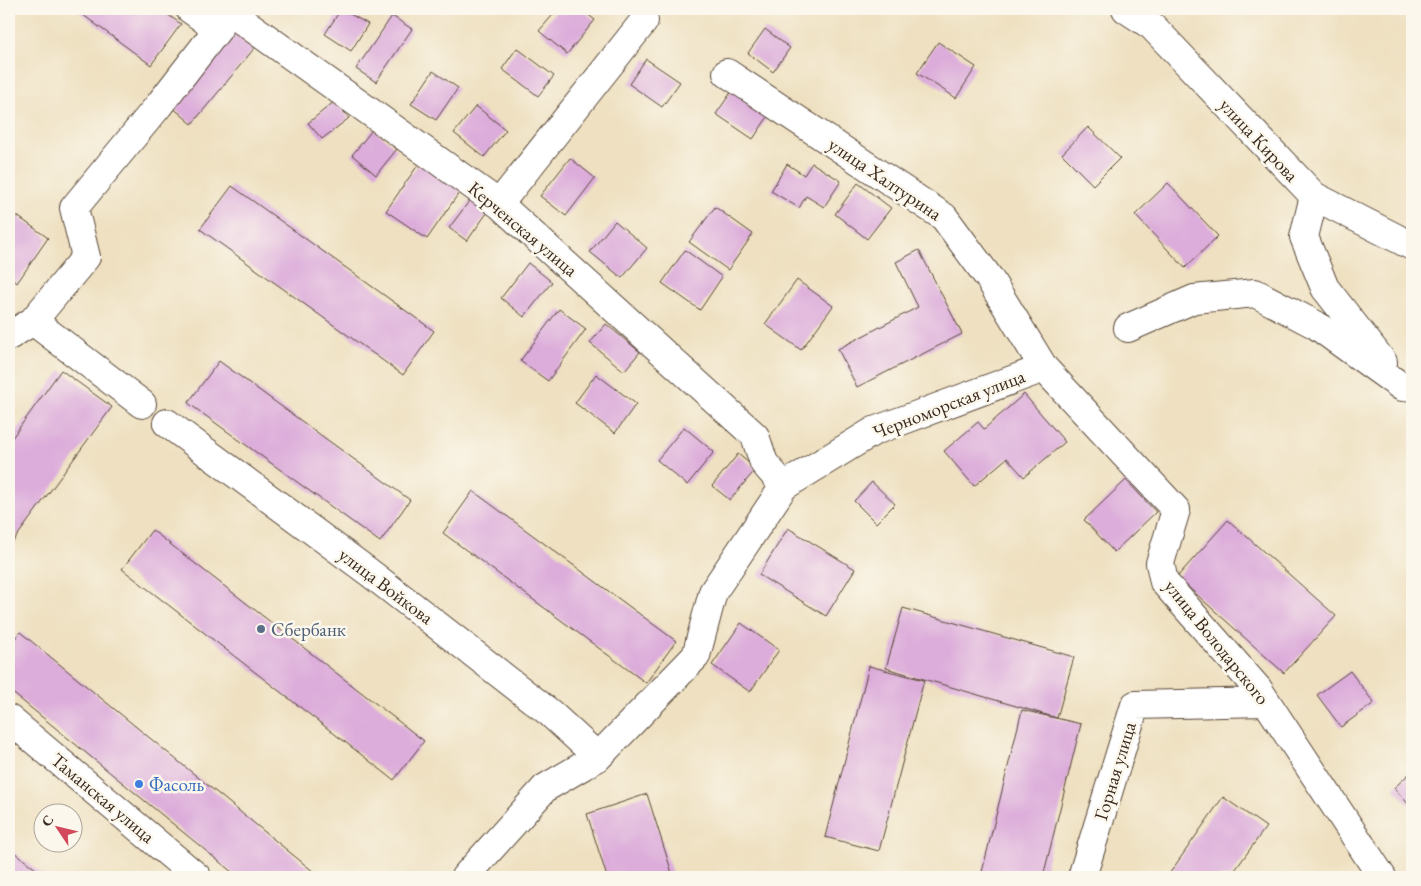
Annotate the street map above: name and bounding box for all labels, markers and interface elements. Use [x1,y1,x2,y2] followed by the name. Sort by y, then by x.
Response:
[1214,93,1304,187] street label: улица Кирова
[823,132,947,226] street label: улица Халтурина
[463,176,583,282] street label: Керченская улица
[869,363,1029,445] street label: Черноморская улица
[334,542,439,630] street label: улица Войкова
[1159,574,1275,710] street label: улица Володарского
[271,617,346,642] place label: Сбербанк
[255,623,267,635] marker: Сбербанк
[1088,718,1142,823] street label: Горная улица
[46,747,160,849] street label: Таманская улица
[149,772,205,797] place label: Фасоль
[133,778,145,790] marker: Фасоль
[32,804,82,854] north arrow
[37,811,58,830] text: С

